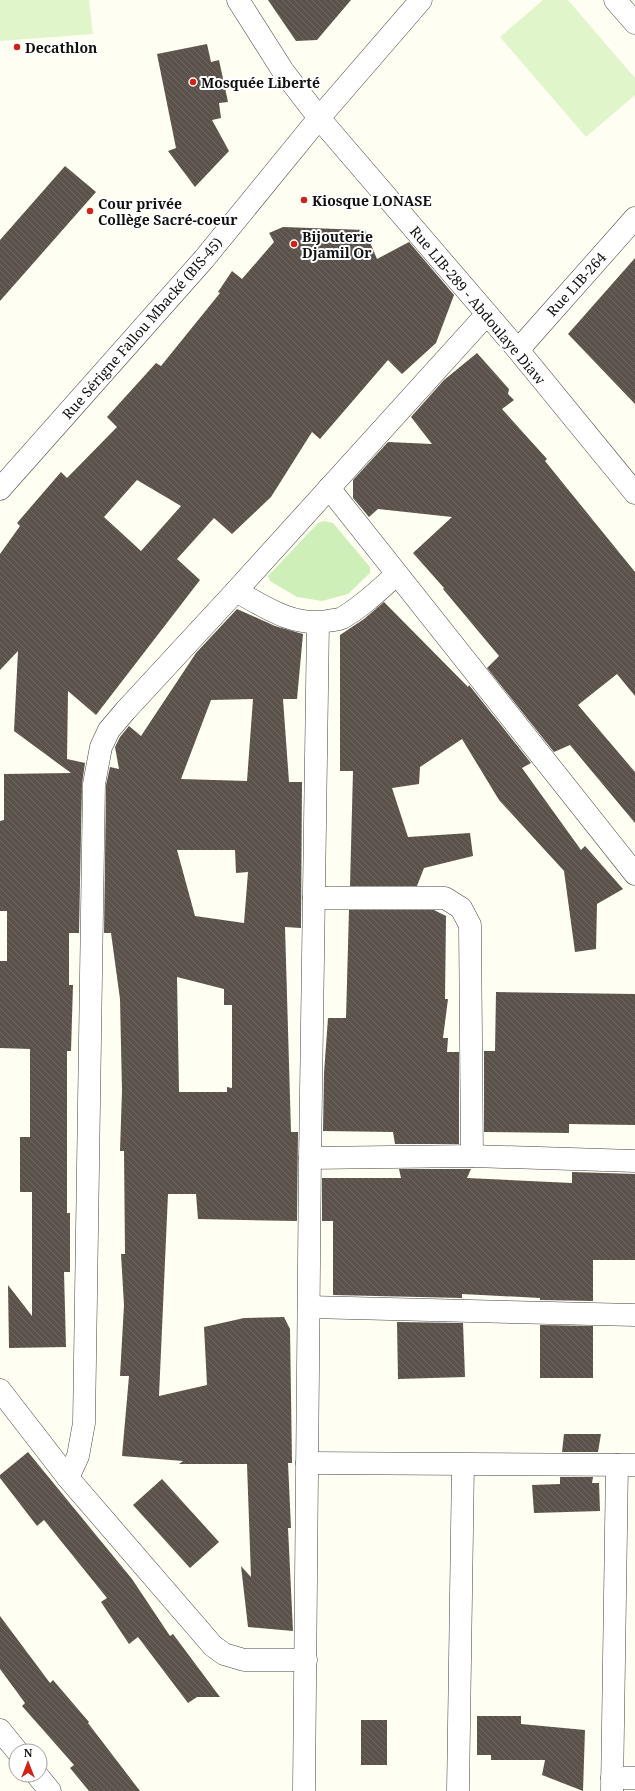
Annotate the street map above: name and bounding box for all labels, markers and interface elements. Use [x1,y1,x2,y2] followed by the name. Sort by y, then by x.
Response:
[25,38,97,57] place label: Decathlon
[12,42,22,52] marker: Decathlon
[201,73,320,92] place label: Mosquée Liberté
[188,77,198,87] marker: Mosquée Liberté
[312,191,432,210] place label: Kiosque LONASE
[98,194,238,229] place label: Cour privée Collège Sacré-coeur
[299,195,309,205] marker: Kiosque LONASE
[85,206,95,216] marker: Cour privée Collège Sacré-coeur
[406,222,551,389] street label: Rue LIB-289 - Abdoulaye Diaw
[302,227,373,262] place label: Bijouterie Djamil Or
[58,233,226,423] street label: Rue Sérigne Fallou Mbacké (BIS-45)
[289,239,299,249] marker: Bijouterie Djamil Or
[542,248,610,320] street label: Rue LIB-264
[8,1743,48,1783] north arrow
[24,1745,33,1760] text: N

